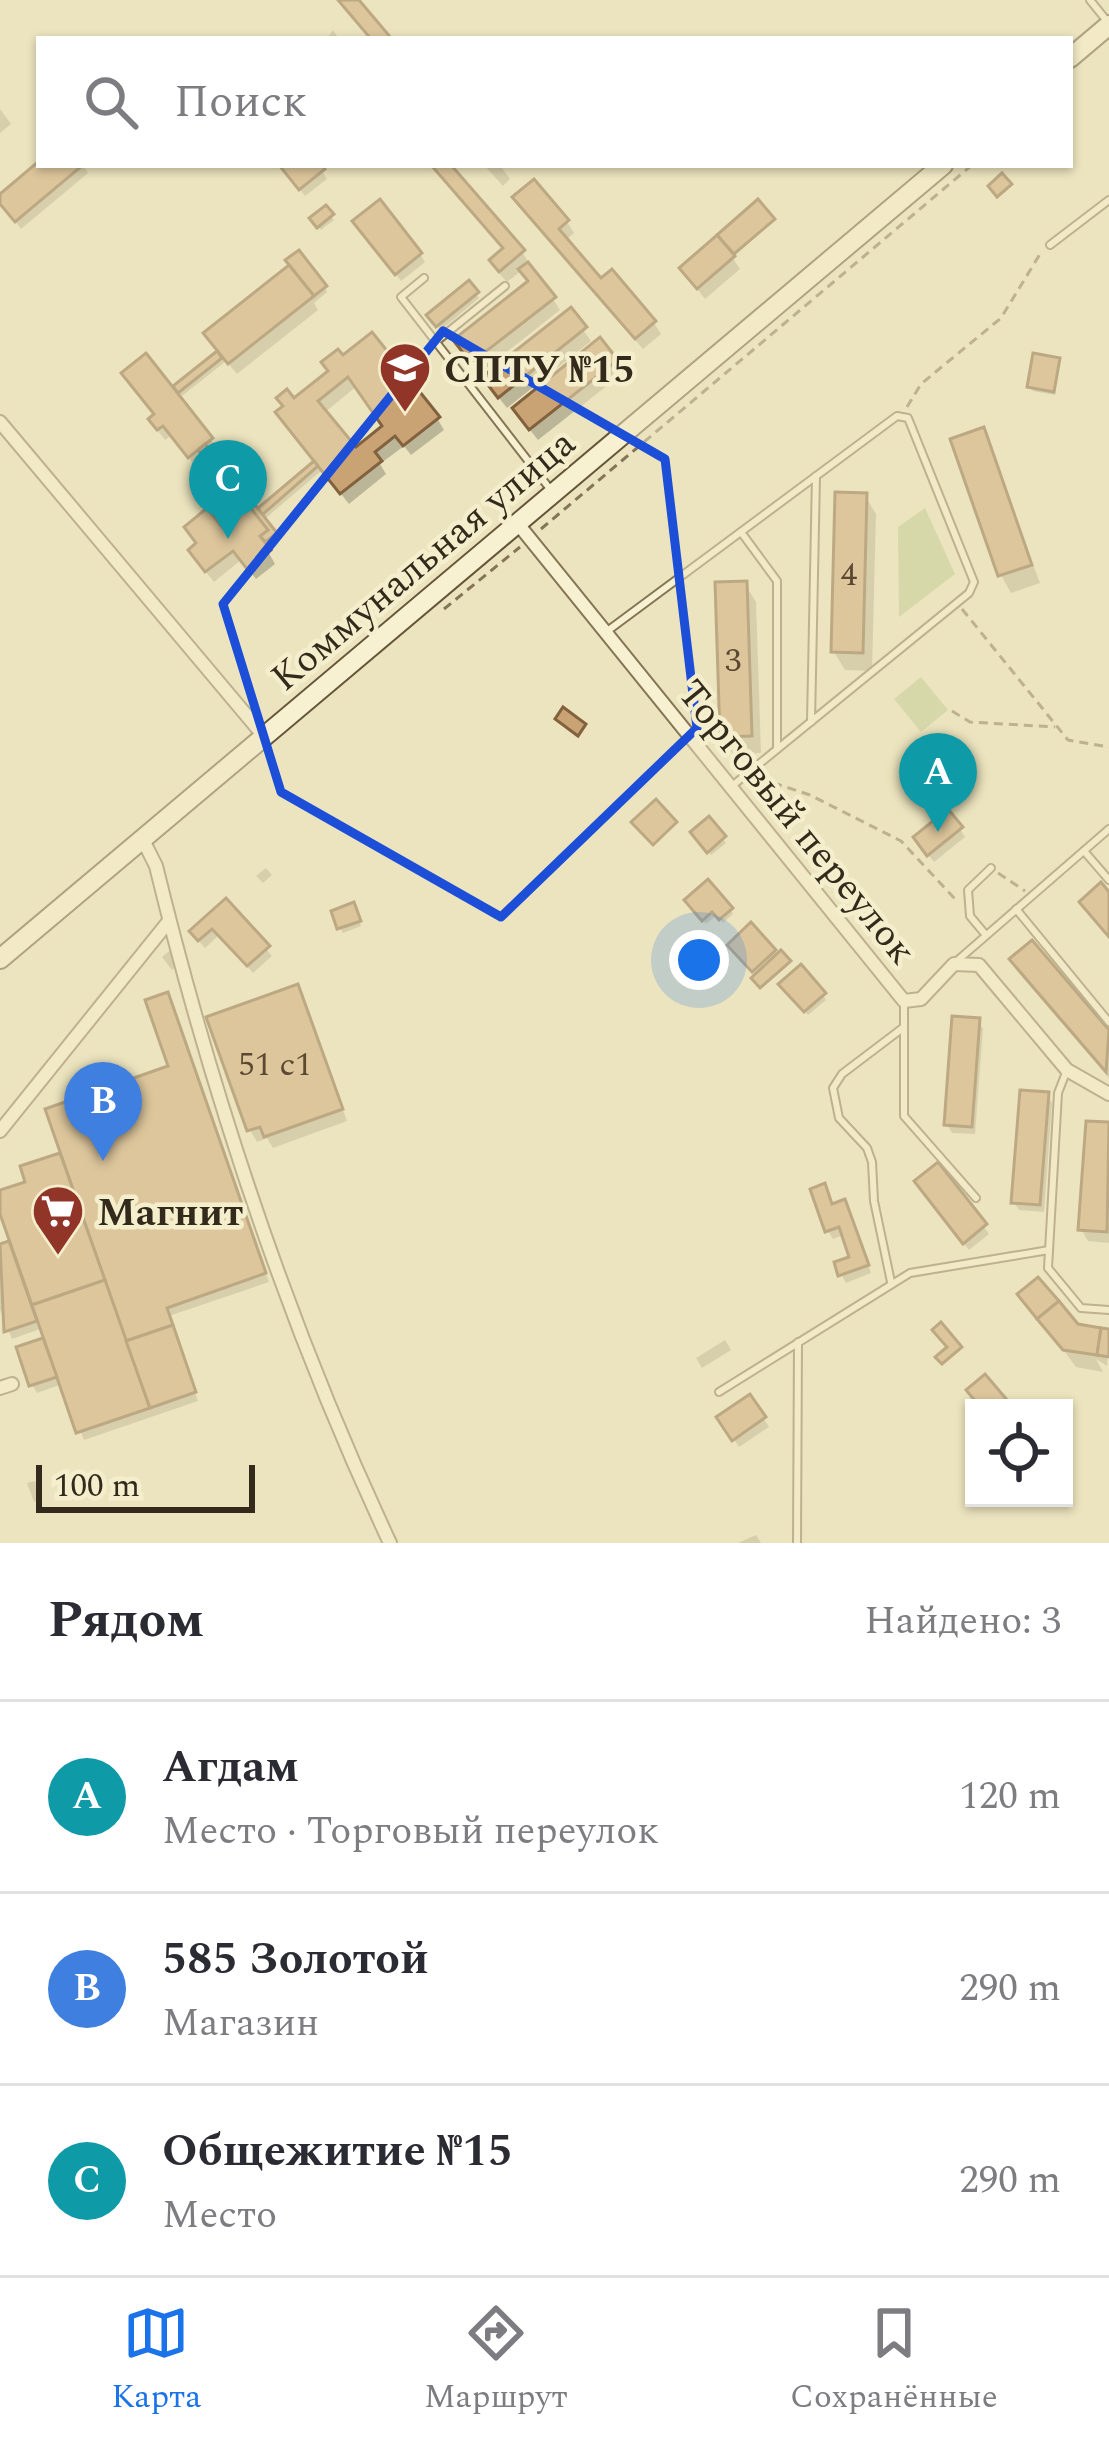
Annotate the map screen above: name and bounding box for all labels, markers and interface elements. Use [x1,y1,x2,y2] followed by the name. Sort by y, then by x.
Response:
[36,36,1073,168] search box
[174,68,307,137] text: Поиск
[78,69,144,135] icon: search
[377,340,433,414] school or university icon: СПТУ №15
[444,341,635,400] place label: СПТУ №15
[258,415,589,706] street label: Коммунальная улица
[189,440,267,539] pin: C
[841,550,858,600] house number: 4
[725,636,741,686] house number: 3
[662,667,930,978] street label: Торговый переулок
[899,733,977,832] pin: A
[669,930,729,990] your location
[238,1040,312,1090] house number: 51 с1
[64,1062,142,1161] pin: B
[30,1183,86,1257] supermarket icon: Магнит
[97,1184,243,1243] place label: Магнит
[965,1399,1073,1507] map controls
[965,1399,1073,1507] button: locate
[36,1459,255,1512] scale bar
[54,1461,140,1511] text: 100 m
[48,1582,204,1660] text: Рядом
[864,1592,1061,1651] text: Найдено: 3
[162,1733,299,1802] text: Агдам
[72,1767,102,1826] text: A
[959,1767,1061,1826] text: 120 m
[162,1802,659,1861] text: Место · Торговый переулок
[162,1925,429,1994] text: 585 Золотой
[73,1959,101,2018] text: B
[959,1959,1061,2018] text: 290 m
[162,1994,319,2053] text: Магазин
[162,2117,513,2186] text: Общежитие №15
[73,2151,101,2210] text: C
[959,2151,1061,2210] text: 290 m
[162,2186,277,2245] text: Место
[111,2300,202,2422] tab: Карта
[424,2300,568,2422] tab: Маршрут
[790,2300,998,2422] tab: Сохранённые

